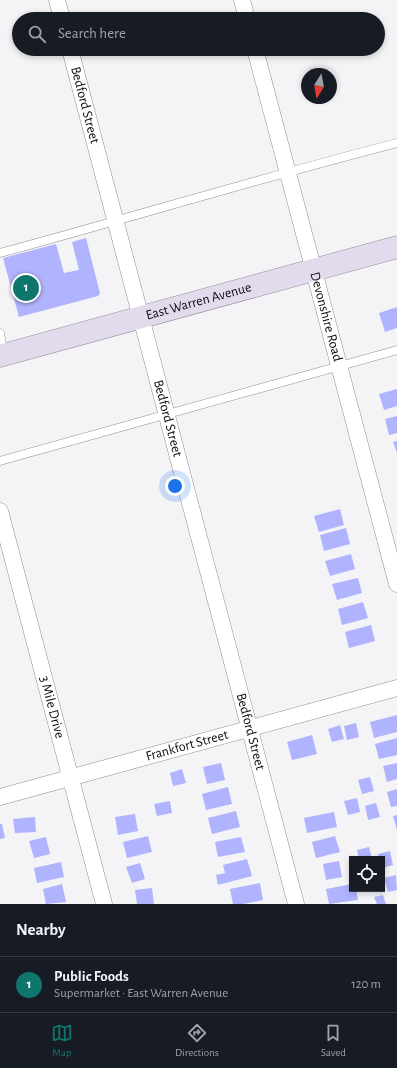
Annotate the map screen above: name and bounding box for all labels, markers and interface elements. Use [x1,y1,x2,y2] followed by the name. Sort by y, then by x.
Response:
[12,12,385,56] search box
[26,23,48,45] icon: search
[58,26,126,41] text: Search here
[68,65,102,146] street label: Bedford Street
[301,68,337,104] north arrow
[307,270,345,363] street label: Devonshire Road
[13,273,39,303] pin: 1
[144,280,253,323] street label: East Warren Avenue
[151,378,185,459] street label: Bedford Street
[165,476,185,496] your location
[37,675,67,740] street label: 3 Mile Drive
[234,692,267,772] street label: Bedford Street
[144,727,230,764] street label: Frankfort Street
[349,856,385,892] map controls
[349,856,385,892] button: locate
[16,921,66,938] text: Nearby
[54,969,129,984] text: Public Foods
[27,978,31,991] text: 1
[351,978,381,991] text: 120 m
[54,987,228,1000] text: Supermarket · East Warren Avenue
[51,1022,73,1059] tab: Map
[175,1022,219,1059] tab: Directions
[321,1022,346,1059] tab: Saved

